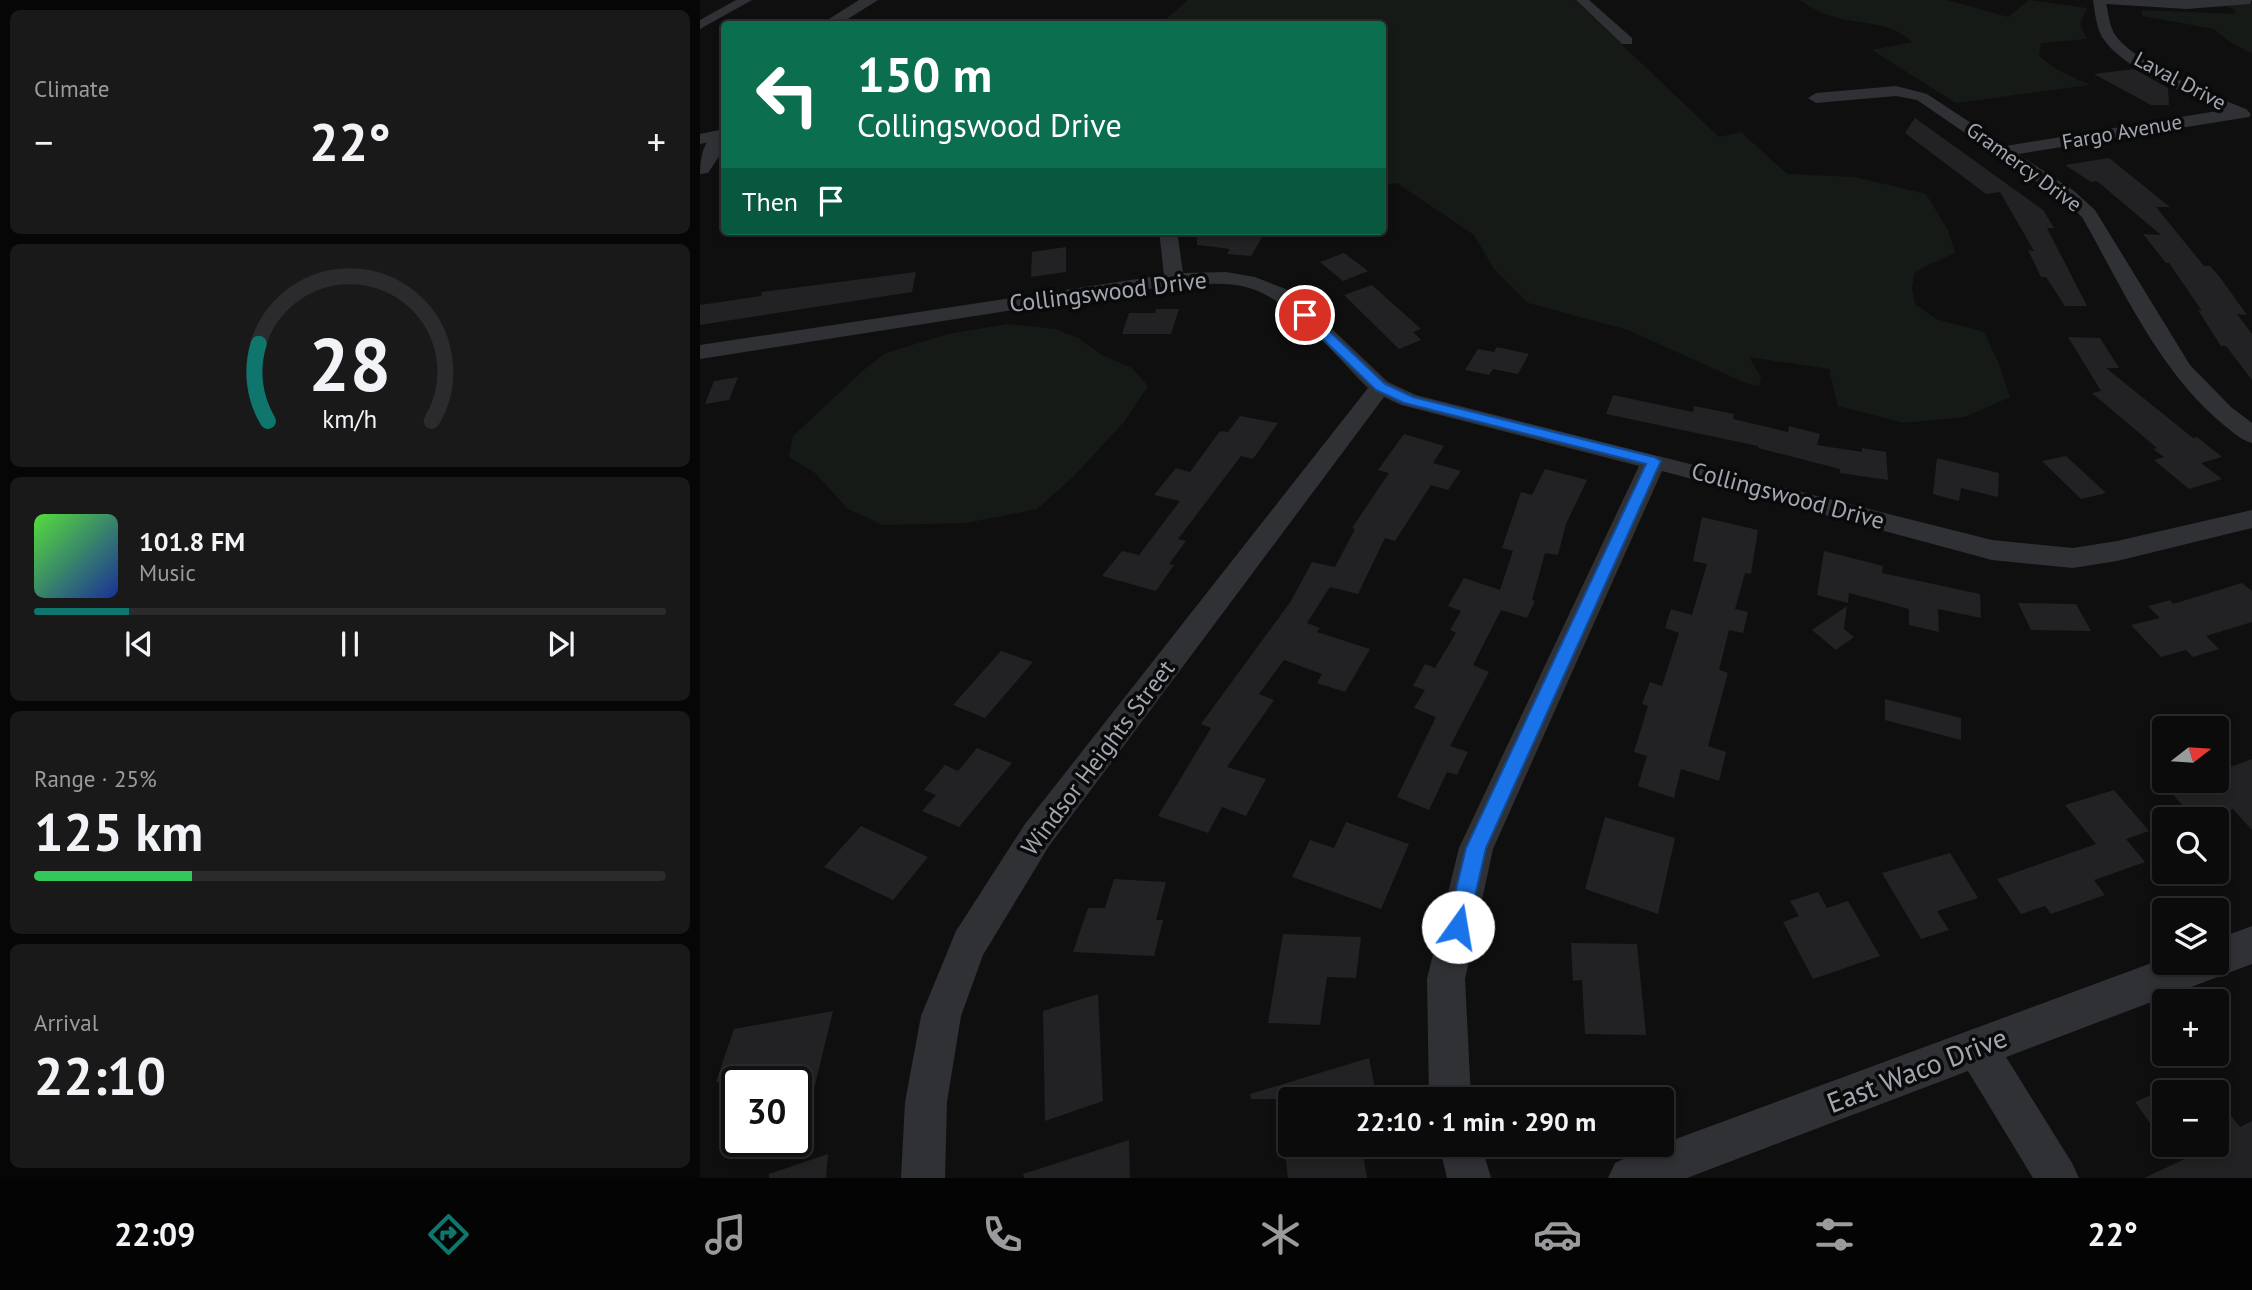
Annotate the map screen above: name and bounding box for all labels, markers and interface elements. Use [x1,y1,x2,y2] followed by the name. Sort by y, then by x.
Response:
[857,42,992,106] text: 150 m
[2130,45,2231,116] street label: Laval Drive
[742,49,833,140] icon: left
[34,74,109,103] text: Climate
[857,104,1122,146] text: Collingswood Drive
[309,108,391,175] text: 22°
[2060,108,2184,155] street label: Fargo Avenue
[1961,116,2087,218] street label: Gramercy Drive
[34,117,53,166] text: −
[647,117,666,166] text: +
[812,182,850,220] icon: arrive
[742,185,798,218] text: Then
[1008,264,1208,319] street label: Collingswood Drive
[1275,285,1335,345] pin
[1286,296,1324,334] icon: arrive
[309,318,391,412] text: 28
[323,403,377,435] text: km/h
[1688,455,1888,536] street label: Collingswood Drive
[139,525,245,558] text: 101.8 FM
[139,558,196,587] text: Music
[120,625,158,663] icon: previous
[331,625,369,663] icon: pause
[542,625,580,663] icon: next
[1014,654,1181,862] street label: Windsor Heights Street
[2152,716,2230,793] north arrow
[2152,716,2229,1157] map controls
[34,764,157,793] text: Range · 25%
[34,798,203,865] text: 125 km
[2152,807,2229,884] button: search
[1421,890,1495,964] position arrow
[2152,898,2229,975] button: layers
[2152,989,2229,1066] button: +
[34,1008,98,1037] text: Arrival
[1821,1018,2012,1121] street label: East Waco Drive
[34,1042,166,1109] text: 22:10
[721,1066,812,1157] speed limit sign: 30
[2152,1080,2229,1157] button: −
[1356,1105,1596,1138] text: 22:10 · 1 min · 290 m
[424,1210,473,1259] icon: directions
[701,1210,750,1259] icon: music
[978,1210,1027,1259] icon: phone
[1256,1210,1305,1259] icon: climate
[1533,1210,1582,1259] icon: car
[1810,1210,1859,1259] icon: filters
[114,1213,195,1255] text: 22:09
[2088,1213,2138,1255] text: 22°

